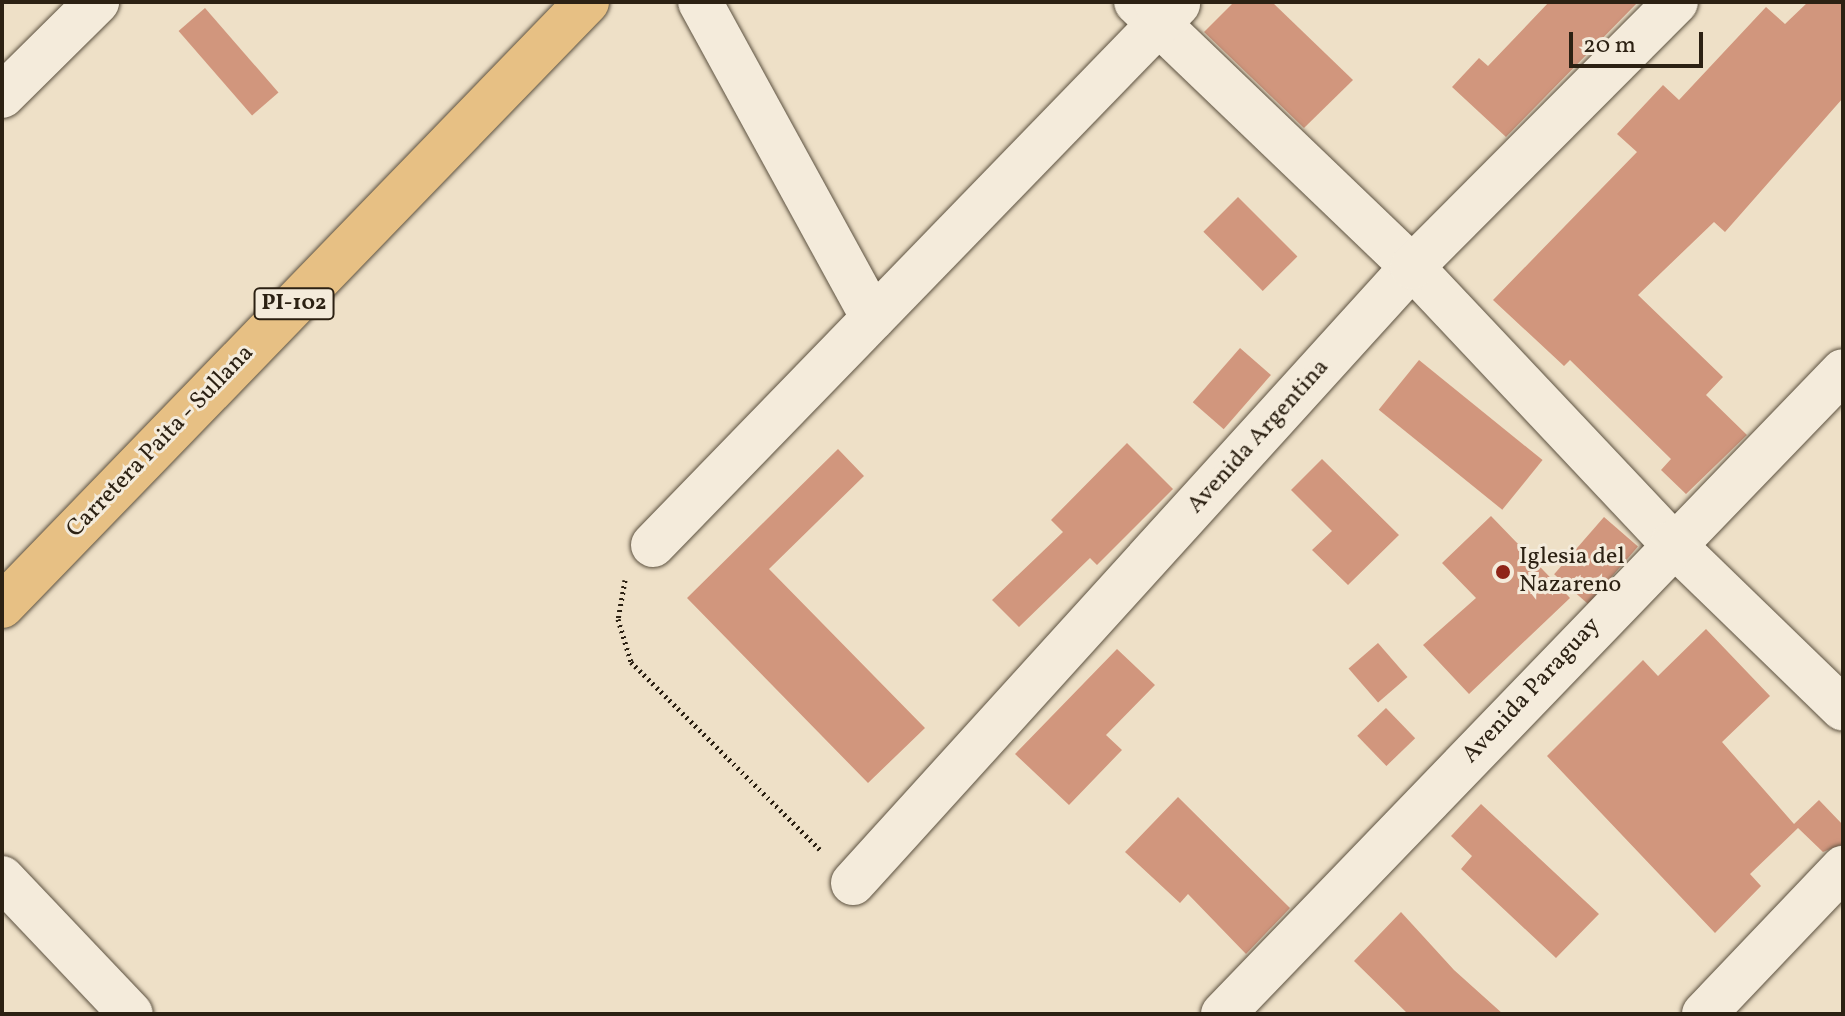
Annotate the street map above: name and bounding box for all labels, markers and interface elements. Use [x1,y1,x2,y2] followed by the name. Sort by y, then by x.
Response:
[1573,16,1707,66] scale bar
[1583,29,1636,63] text: 20 m
[252,286,336,322] road number: PI-102
[61,339,261,545] street label: Carretera Paita - Sullana
[1182,354,1336,520] street label: Avenida Argentina
[1519,544,1625,600] place label: Iglesia del Nazareno
[1494,563,1512,581] marker: Iglesia del Nazareno
[1457,612,1607,770] street label: Avenida Paraguay

